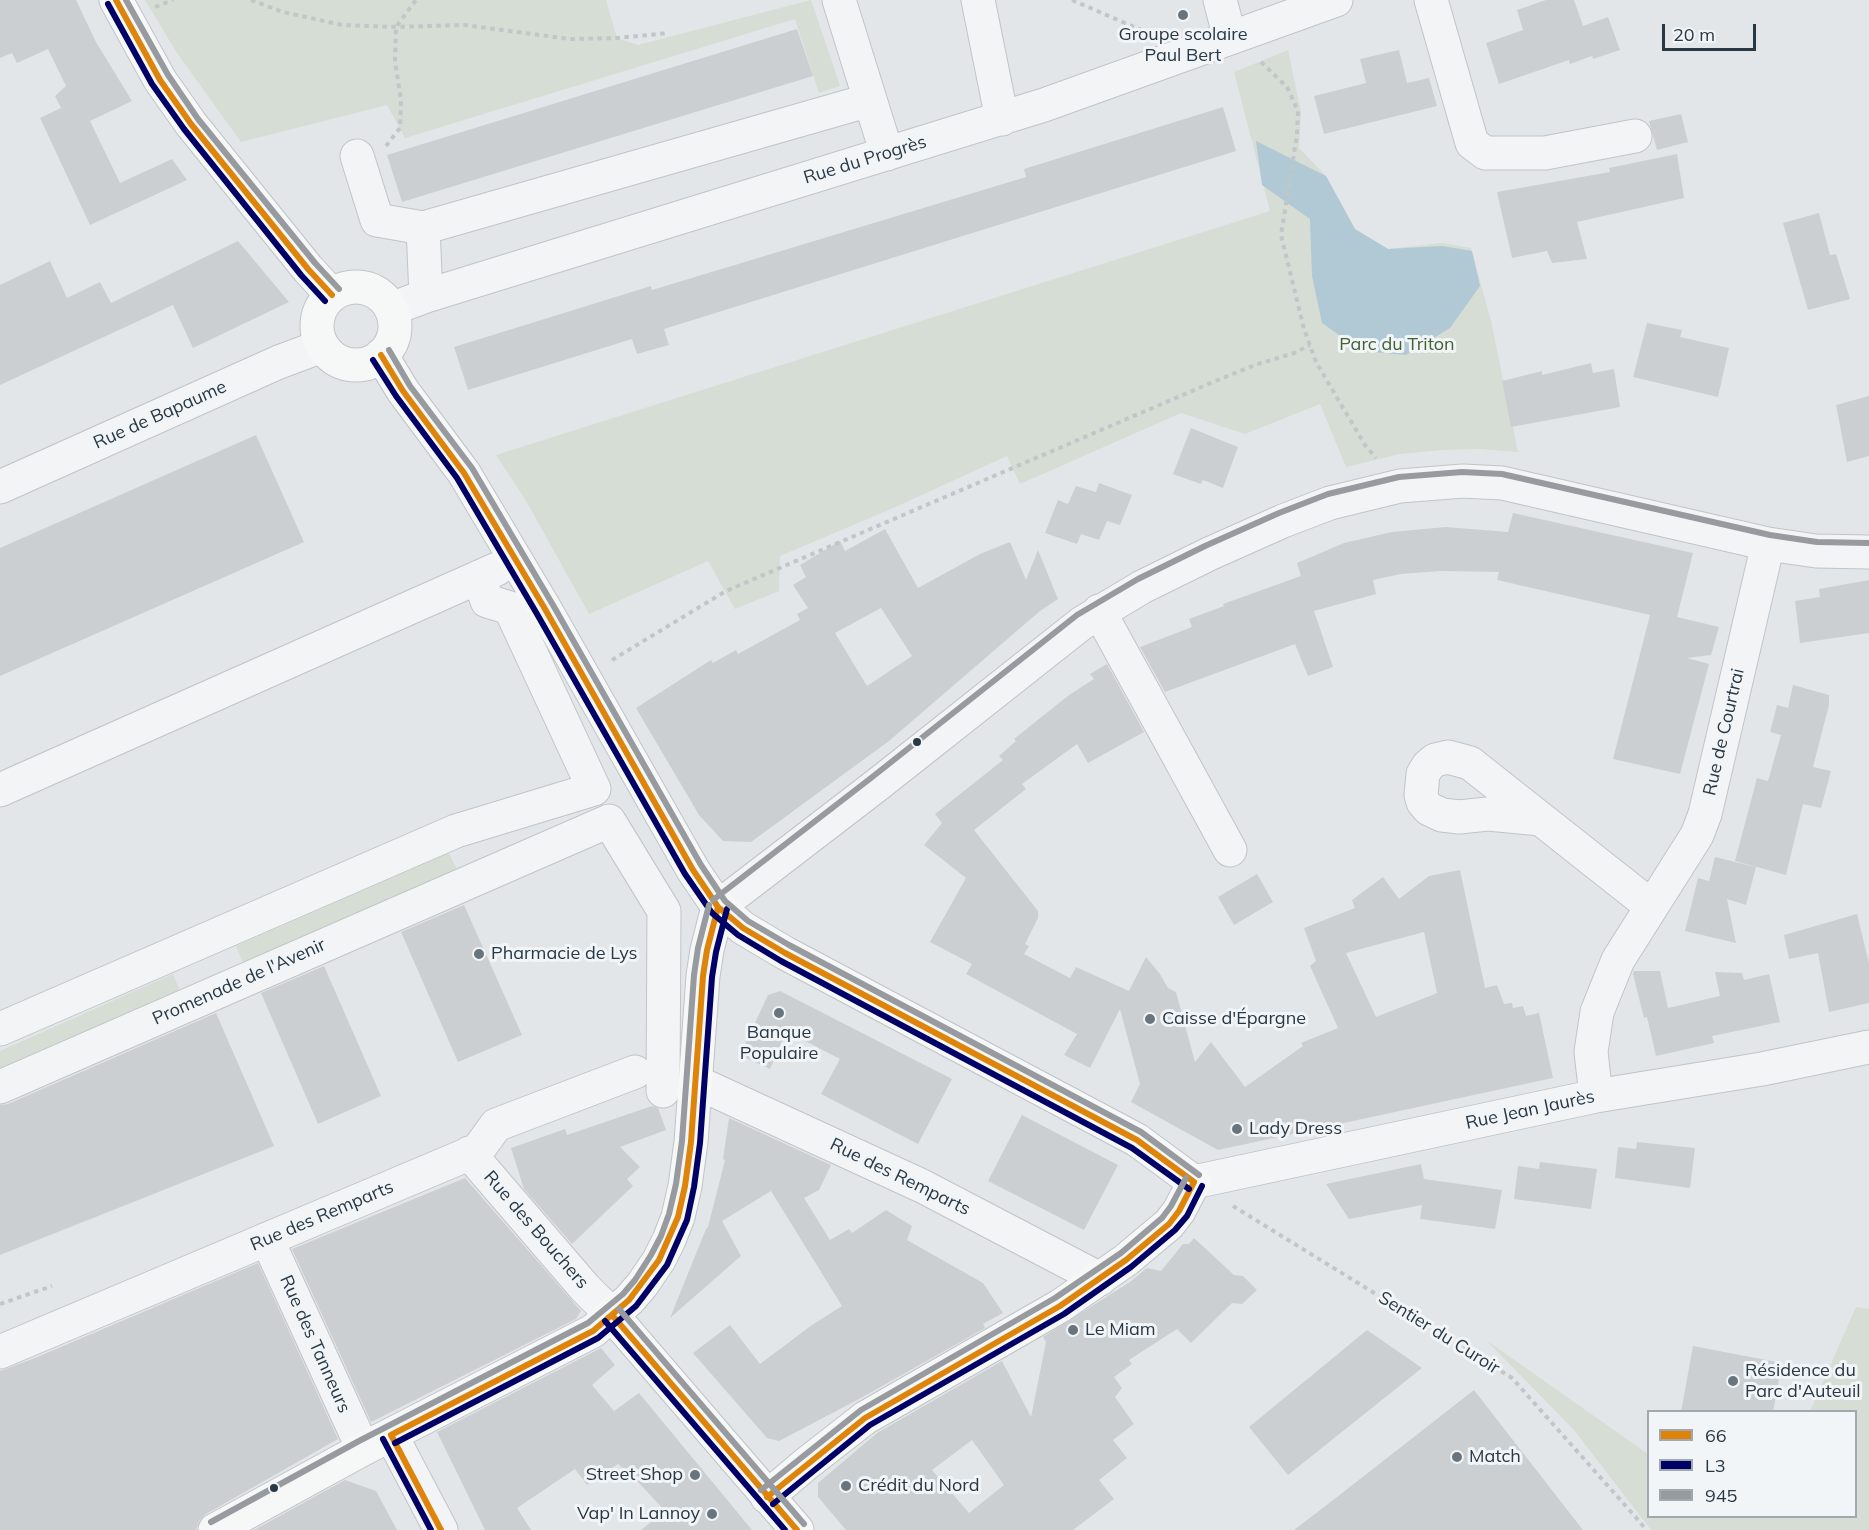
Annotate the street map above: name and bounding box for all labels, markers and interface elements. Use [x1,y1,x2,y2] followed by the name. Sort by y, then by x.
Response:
[1176,8,1190,22] marker: Groupe scolaire Paul Bert
[1665,12,1760,50] scale bar
[1673,23,1715,46] text: 20 m
[1118,24,1248,66] place label: Groupe scolaire Paul Bert
[801,131,929,189] street label: Rue du Progrès
[1339,334,1455,356] park label: Parc du Triton
[90,376,230,454] street label: Rue de Bapaume
[1699,666,1749,798] street label: Rue de Courtrai
[911,736,923,748] unlabelled marker
[149,934,329,1030] street label: Promenade de l'Avenir
[491,943,638,965] place label: Pharmacie de Lys
[472,947,486,961] marker: Pharmacie de Lys
[772,1006,786,1020] marker: Banque Populaire
[1162,1008,1306,1030] place label: Caisse d'Épargne
[1143,1012,1157,1026] marker: Caisse d'Épargne
[740,1022,818,1064] place label: Banque Populaire
[1464,1086,1596,1134] street label: Rue Jean Jaurès
[1249,1118,1342,1140] place label: Lady Dress
[1230,1122,1244,1136] marker: Lady Dress
[826,1134,974,1220] street label: Rue des Remparts
[479,1167,593,1293] street label: Rue des Bouchers
[247,1176,397,1256] street label: Rue des Remparts
[275,1272,355,1416] street label: Rue des Tanneurs
[1374,1287,1504,1379] street label: Sentier du Curoir
[1085,1319,1156,1341] place label: Le Miam
[1066,1323,1080,1337] marker: Le Miam
[1745,1360,1860,1402] place label: Résidence du Parc d'Auteuil
[1726,1374,1740,1388] marker: Résidence du Parc d'Auteuil
[1647,1410,1857,1518] legend
[1705,1424,1727,1447] text: 66
[1469,1446,1521,1468] place label: Match
[1450,1450,1464,1464] marker: Match
[1705,1454,1726,1477] text: L3
[586,1464,683,1486] place label: Street Shop
[688,1468,702,1482] marker: Street Shop
[858,1475,979,1497] place label: Crédit du Nord
[839,1479,853,1493] marker: Crédit du Nord
[268,1482,280,1494] unlabelled marker
[1705,1484,1737,1507] text: 945
[577,1503,700,1525] place label: Vap' In Lannoy
[705,1507,719,1521] marker: Vap' In Lannoy

